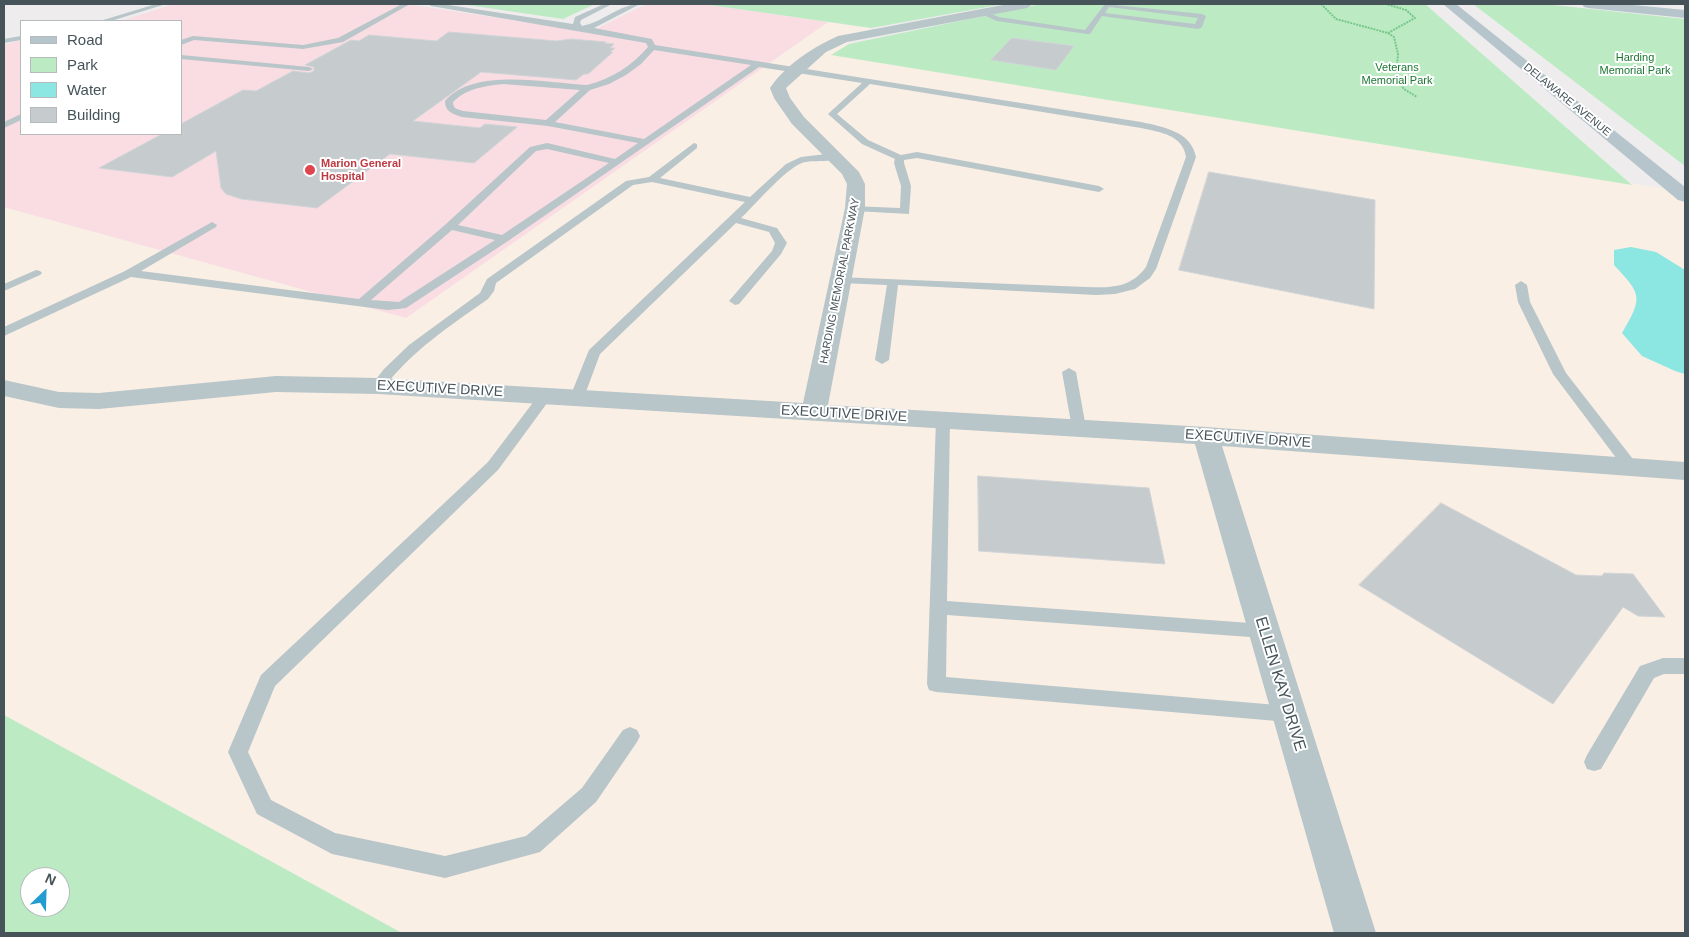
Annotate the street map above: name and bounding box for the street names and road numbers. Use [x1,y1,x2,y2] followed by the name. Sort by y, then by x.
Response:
[1521,61,1613,139] street label: DELAWARE AVENUE
[817,197,863,365] street label: HARDING MEMORIAL PARKWAY
[377,377,503,401] street label: EXECUTIVE DRIVE
[781,402,907,426] street label: EXECUTIVE DRIVE
[1185,426,1311,452] street label: EXECUTIVE DRIVE
[1250,615,1310,753] street label: ELLEN KAY DRIVE

